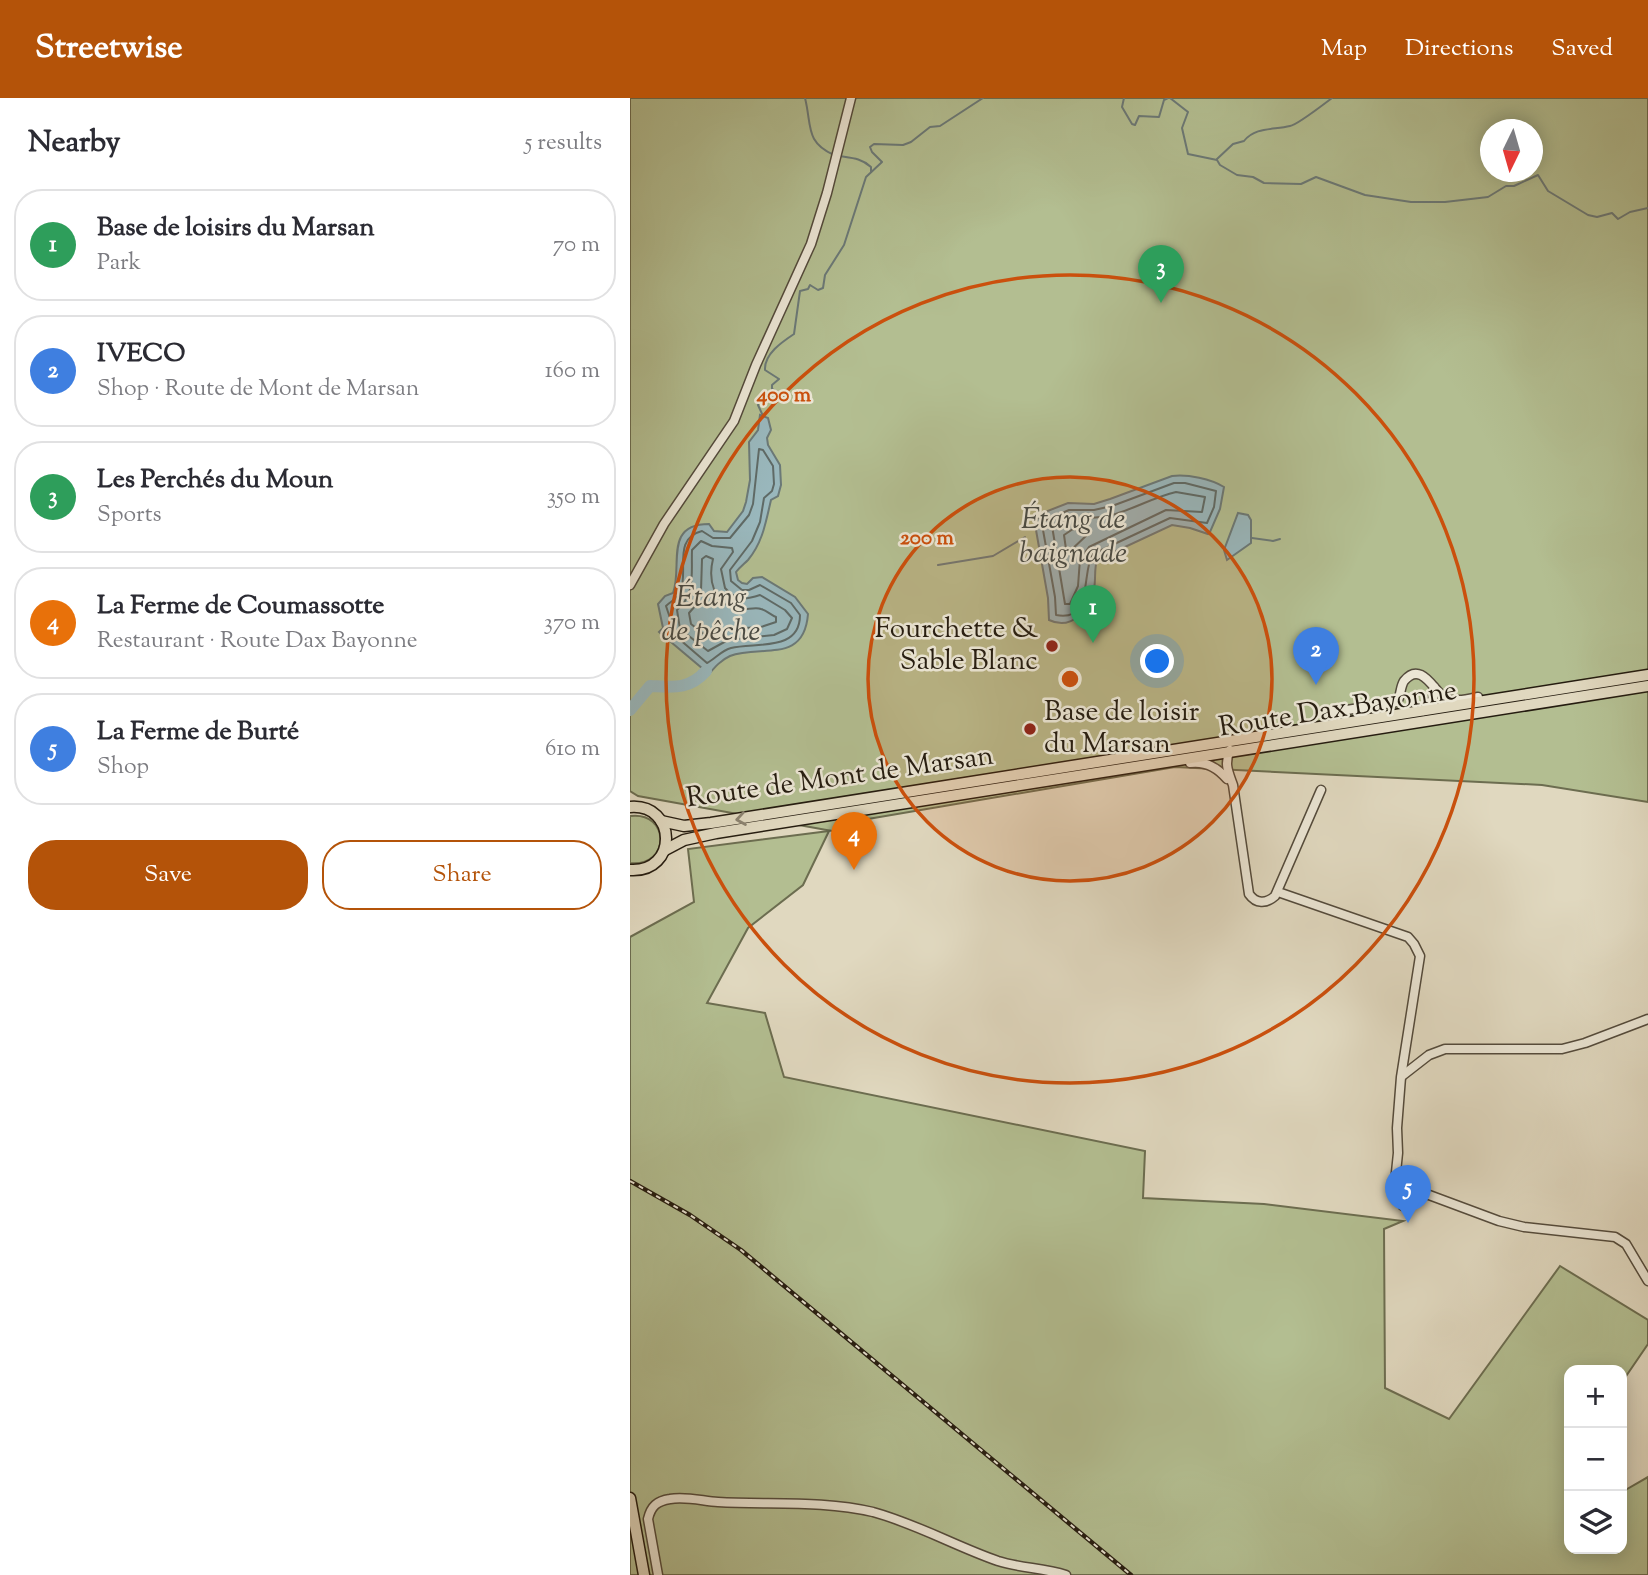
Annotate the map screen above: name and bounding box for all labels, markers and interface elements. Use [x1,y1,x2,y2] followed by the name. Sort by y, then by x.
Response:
[35,25,183,73] text: Streetwise
[1321,32,1367,66] text: Map
[1405,32,1513,66] text: Directions
[1551,32,1613,66] text: Saved
[1480,119,1543,182] north arrow
[28,122,120,165] text: Nearby
[525,127,602,160] text: 5 results
[97,210,375,247] text: Base de loisirs du Marsan
[49,229,57,262] text: 1
[553,229,600,262] text: 70 m
[1138,245,1184,303] pin: 3
[97,247,141,280] text: Park
[97,336,185,373] text: IVECO
[48,355,58,388] text: 2
[545,355,600,388] text: 160 m
[97,373,419,406] text: Shop · Route de Mont de Marsan
[756,381,812,411] text: 400 m
[97,462,333,499] text: Les Perchés du Moun
[48,481,58,514] text: 3
[547,481,600,514] text: 350 m
[97,499,162,532] text: Sports
[1019,499,1127,576] water label: Étang de baignade
[900,524,955,554] text: 200 m
[662,577,760,654] water label: Étang de pêche
[1070,585,1116,643] pin: 1
[97,588,384,625] text: La Ferme de Coumassotte
[47,607,59,640] text: 4
[544,607,600,640] text: 370 m
[875,610,1038,682] place label: Fourchette & Sable Blanc
[97,625,418,658] text: Restaurant · Route Dax Bayonne
[1293,627,1339,685] pin: 2
[1044,638,1060,654] marker: Fourchette & Sable Blanc
[1140,644,1174,678] your location
[1058,667,1082,691] centre of rings
[1216,671,1460,749] street label: Route Dax Bayonne
[1044,693,1200,765] place label: Base de loisir du Marsan
[97,714,299,751] text: La Ferme de Burté
[1022,721,1038,737] marker: Base de loisir du Marsan
[49,733,57,766] text: 5
[545,733,600,766] text: 610 m
[684,737,996,819] street label: Route de Mont de Marsan
[97,751,149,784] text: Shop
[735,811,747,826] one-way arrow
[831,812,877,870] pin: 4
[28,840,308,910] button: Save
[322,840,602,910] button: Share
[1385,1165,1431,1223] pin: 5
[1564,1365,1627,1554] map controls
[1564,1365,1627,1428] button: +
[1564,1428,1627,1491] button: −
[1564,1491,1627,1554] button: layers

